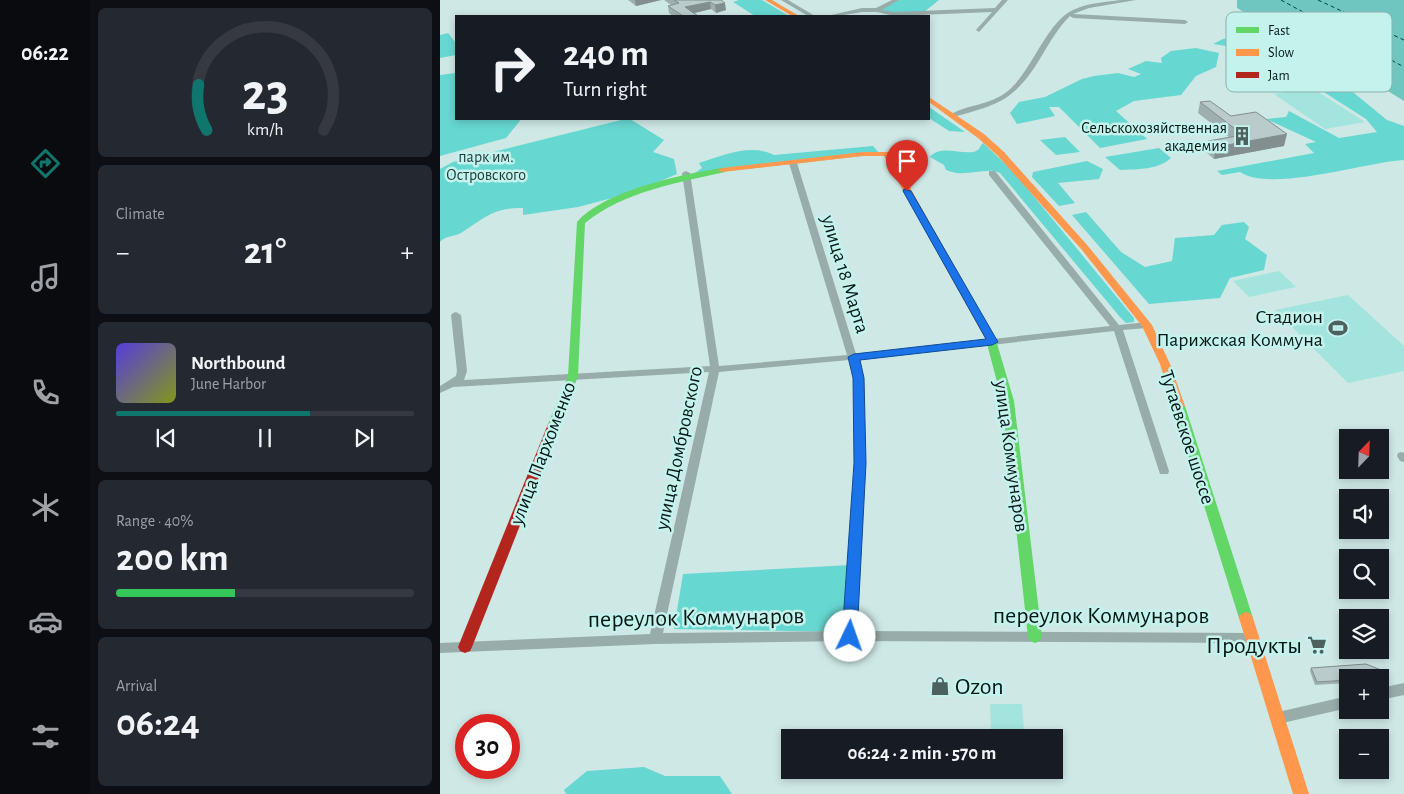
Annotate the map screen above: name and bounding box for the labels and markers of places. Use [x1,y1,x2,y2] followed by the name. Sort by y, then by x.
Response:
[1081,120,1227,154] place label: Сельскохозяйственная академия
[1231,125,1253,147] building icon: Сельскохозяйственная академия
[886,140,928,191] pin
[1156,307,1323,350] place label: Стадион Парижская Коммуна
[1327,317,1349,339] sports icon: Стадион Парижская Коммуна
[1206,634,1302,658] place label: Продукты
[1306,634,1328,656] supermarket icon: Продукты
[929,675,951,697] shop icon: Ozon
[955,675,1004,699] place label: Ozon

